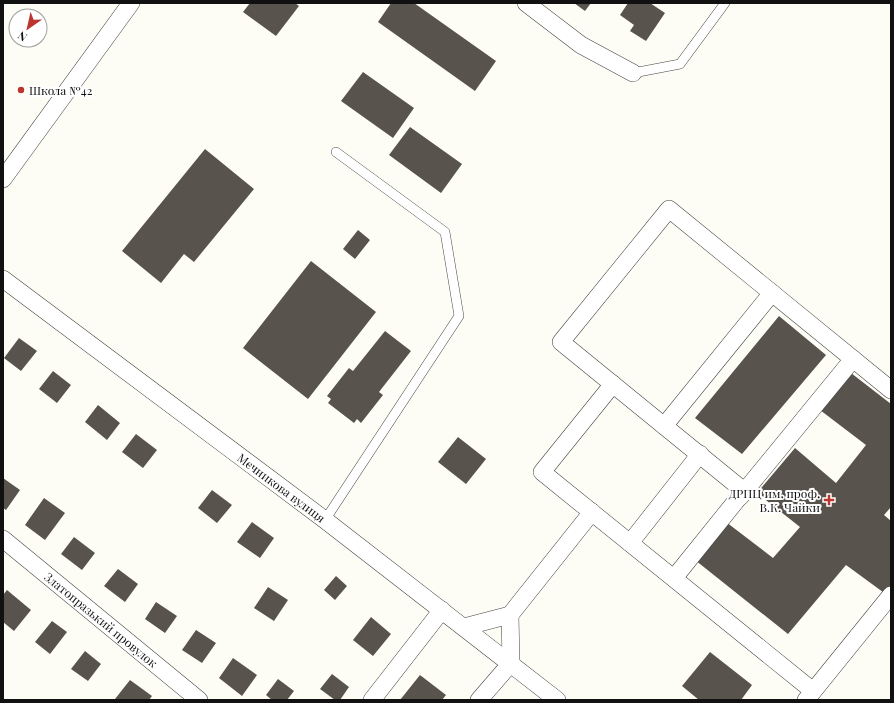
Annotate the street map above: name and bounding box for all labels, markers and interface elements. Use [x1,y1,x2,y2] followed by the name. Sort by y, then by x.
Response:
[8,8,48,48] north arrow
[15,28,30,45] text: N
[29,82,93,98] place label: Школа №42
[16,85,26,95] marker: Школа №42
[234,449,329,526] street label: Мєчникова вулиця
[729,485,820,515] place label: ДРПЦ им. проф. В.К. Чайки
[823,494,835,506] marker: ДРПЦ им. проф. В.К. Чайки
[41,568,161,671] street label: Златопразький провулок

